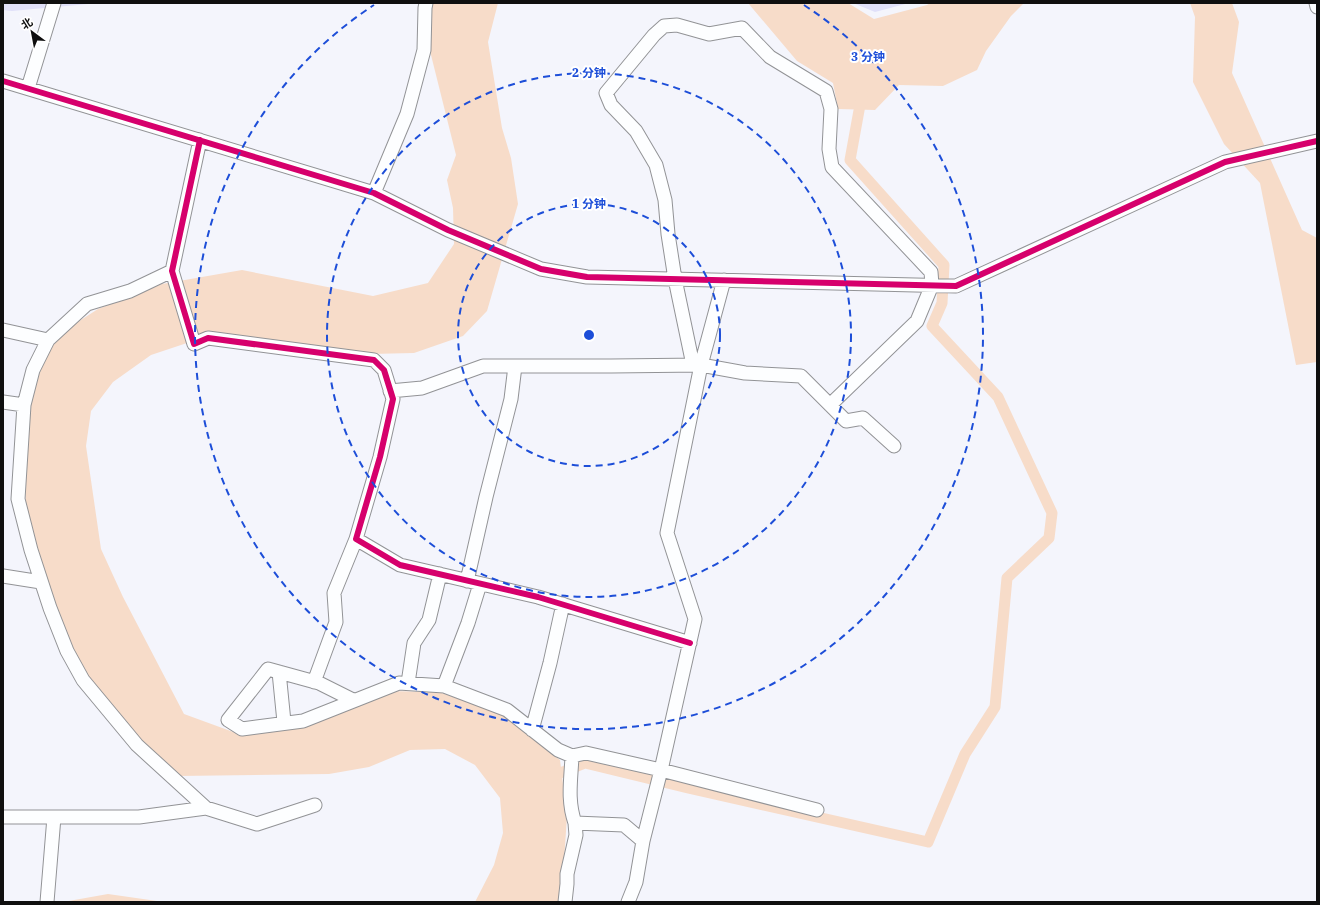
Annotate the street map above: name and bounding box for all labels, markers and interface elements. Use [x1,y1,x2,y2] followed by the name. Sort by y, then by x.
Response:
[12,12,52,52] north arrow
[18,15,35,32] text: 北
[851,49,885,64] text: 3 分钟
[572,65,606,80] text: 2 分钟
[572,196,606,211] text: 1 分钟
[582,328,596,342] centre of rings

